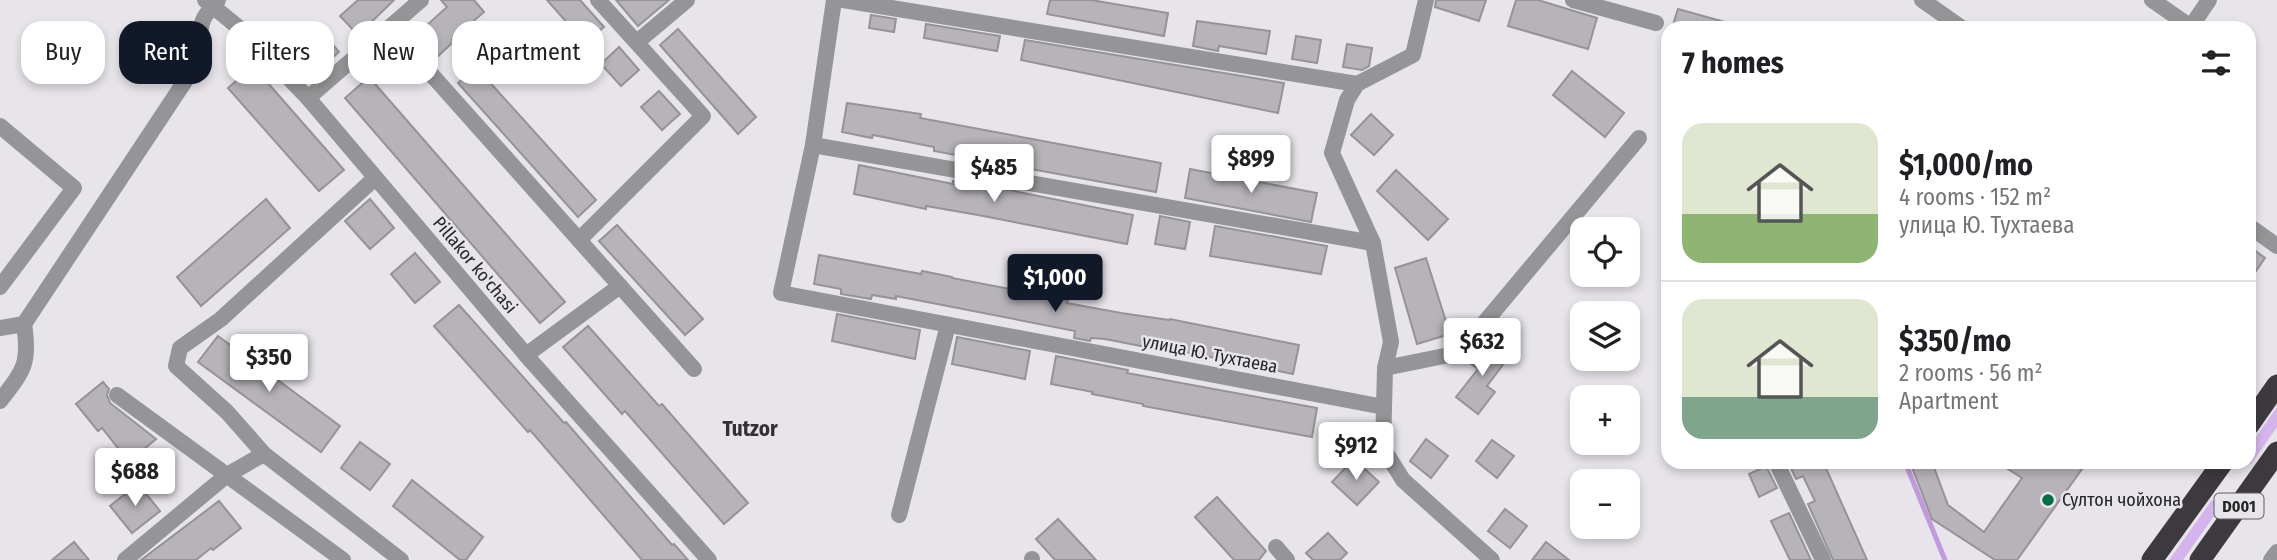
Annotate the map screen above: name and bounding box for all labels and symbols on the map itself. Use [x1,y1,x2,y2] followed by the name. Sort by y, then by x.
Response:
[1210,136,1292,195] pin: $899
[953,144,1035,204] pin: $485
[428,212,522,318] street label: Pillakor ko'chasi
[998,254,1112,314] pin: $1,000
[1441,318,1523,378] pin: $632
[1141,330,1280,378] street label: улица Ю. Тухтаева
[228,334,310,394] pin: $350
[722,416,778,442] district label: Tutzor
[1315,422,1397,482] pin: $912
[94,448,176,508] pin: $688
[2062,489,2181,511] place label: Султон чойхона
[2040,492,2056,508] marker: Султон чойхона
[2214,494,2264,519] road number: D001

